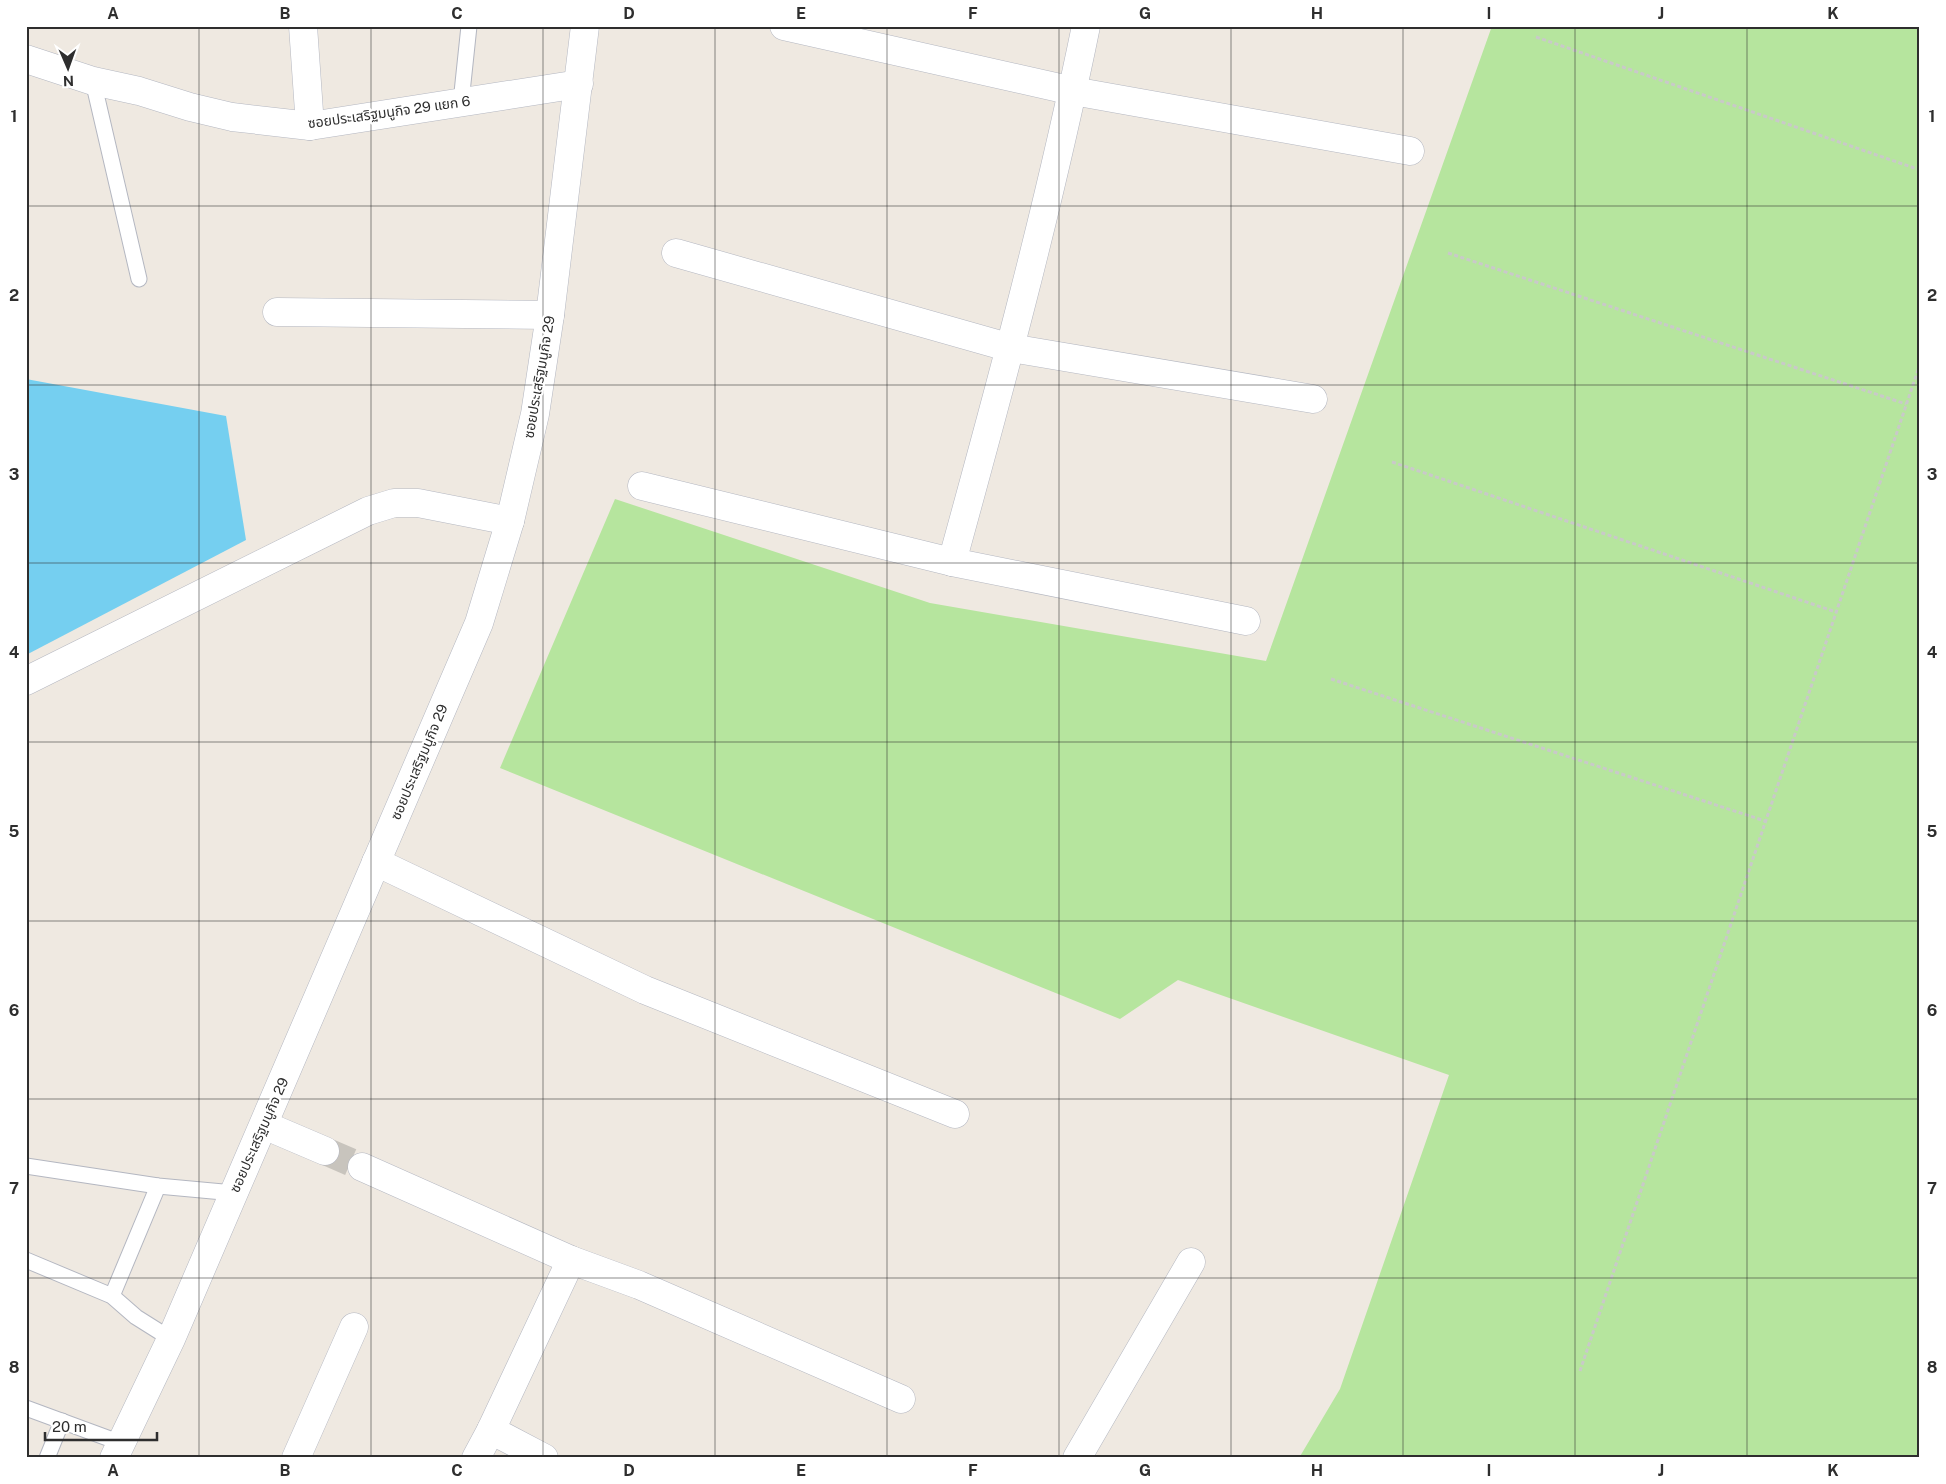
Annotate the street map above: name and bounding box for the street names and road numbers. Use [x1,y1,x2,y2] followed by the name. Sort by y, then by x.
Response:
[307,93,472,132] street label: ซอยประเสริฐมนูกิจ 29 แยก 6
[520,314,559,440] street label: ซอยประเสริฐมนูกิจ 29
[387,701,452,823] street label: ซอยประเสริฐมนูกิจ 29
[226,1075,293,1195] street label: ซอยประเสริฐมนูกิจ 29

